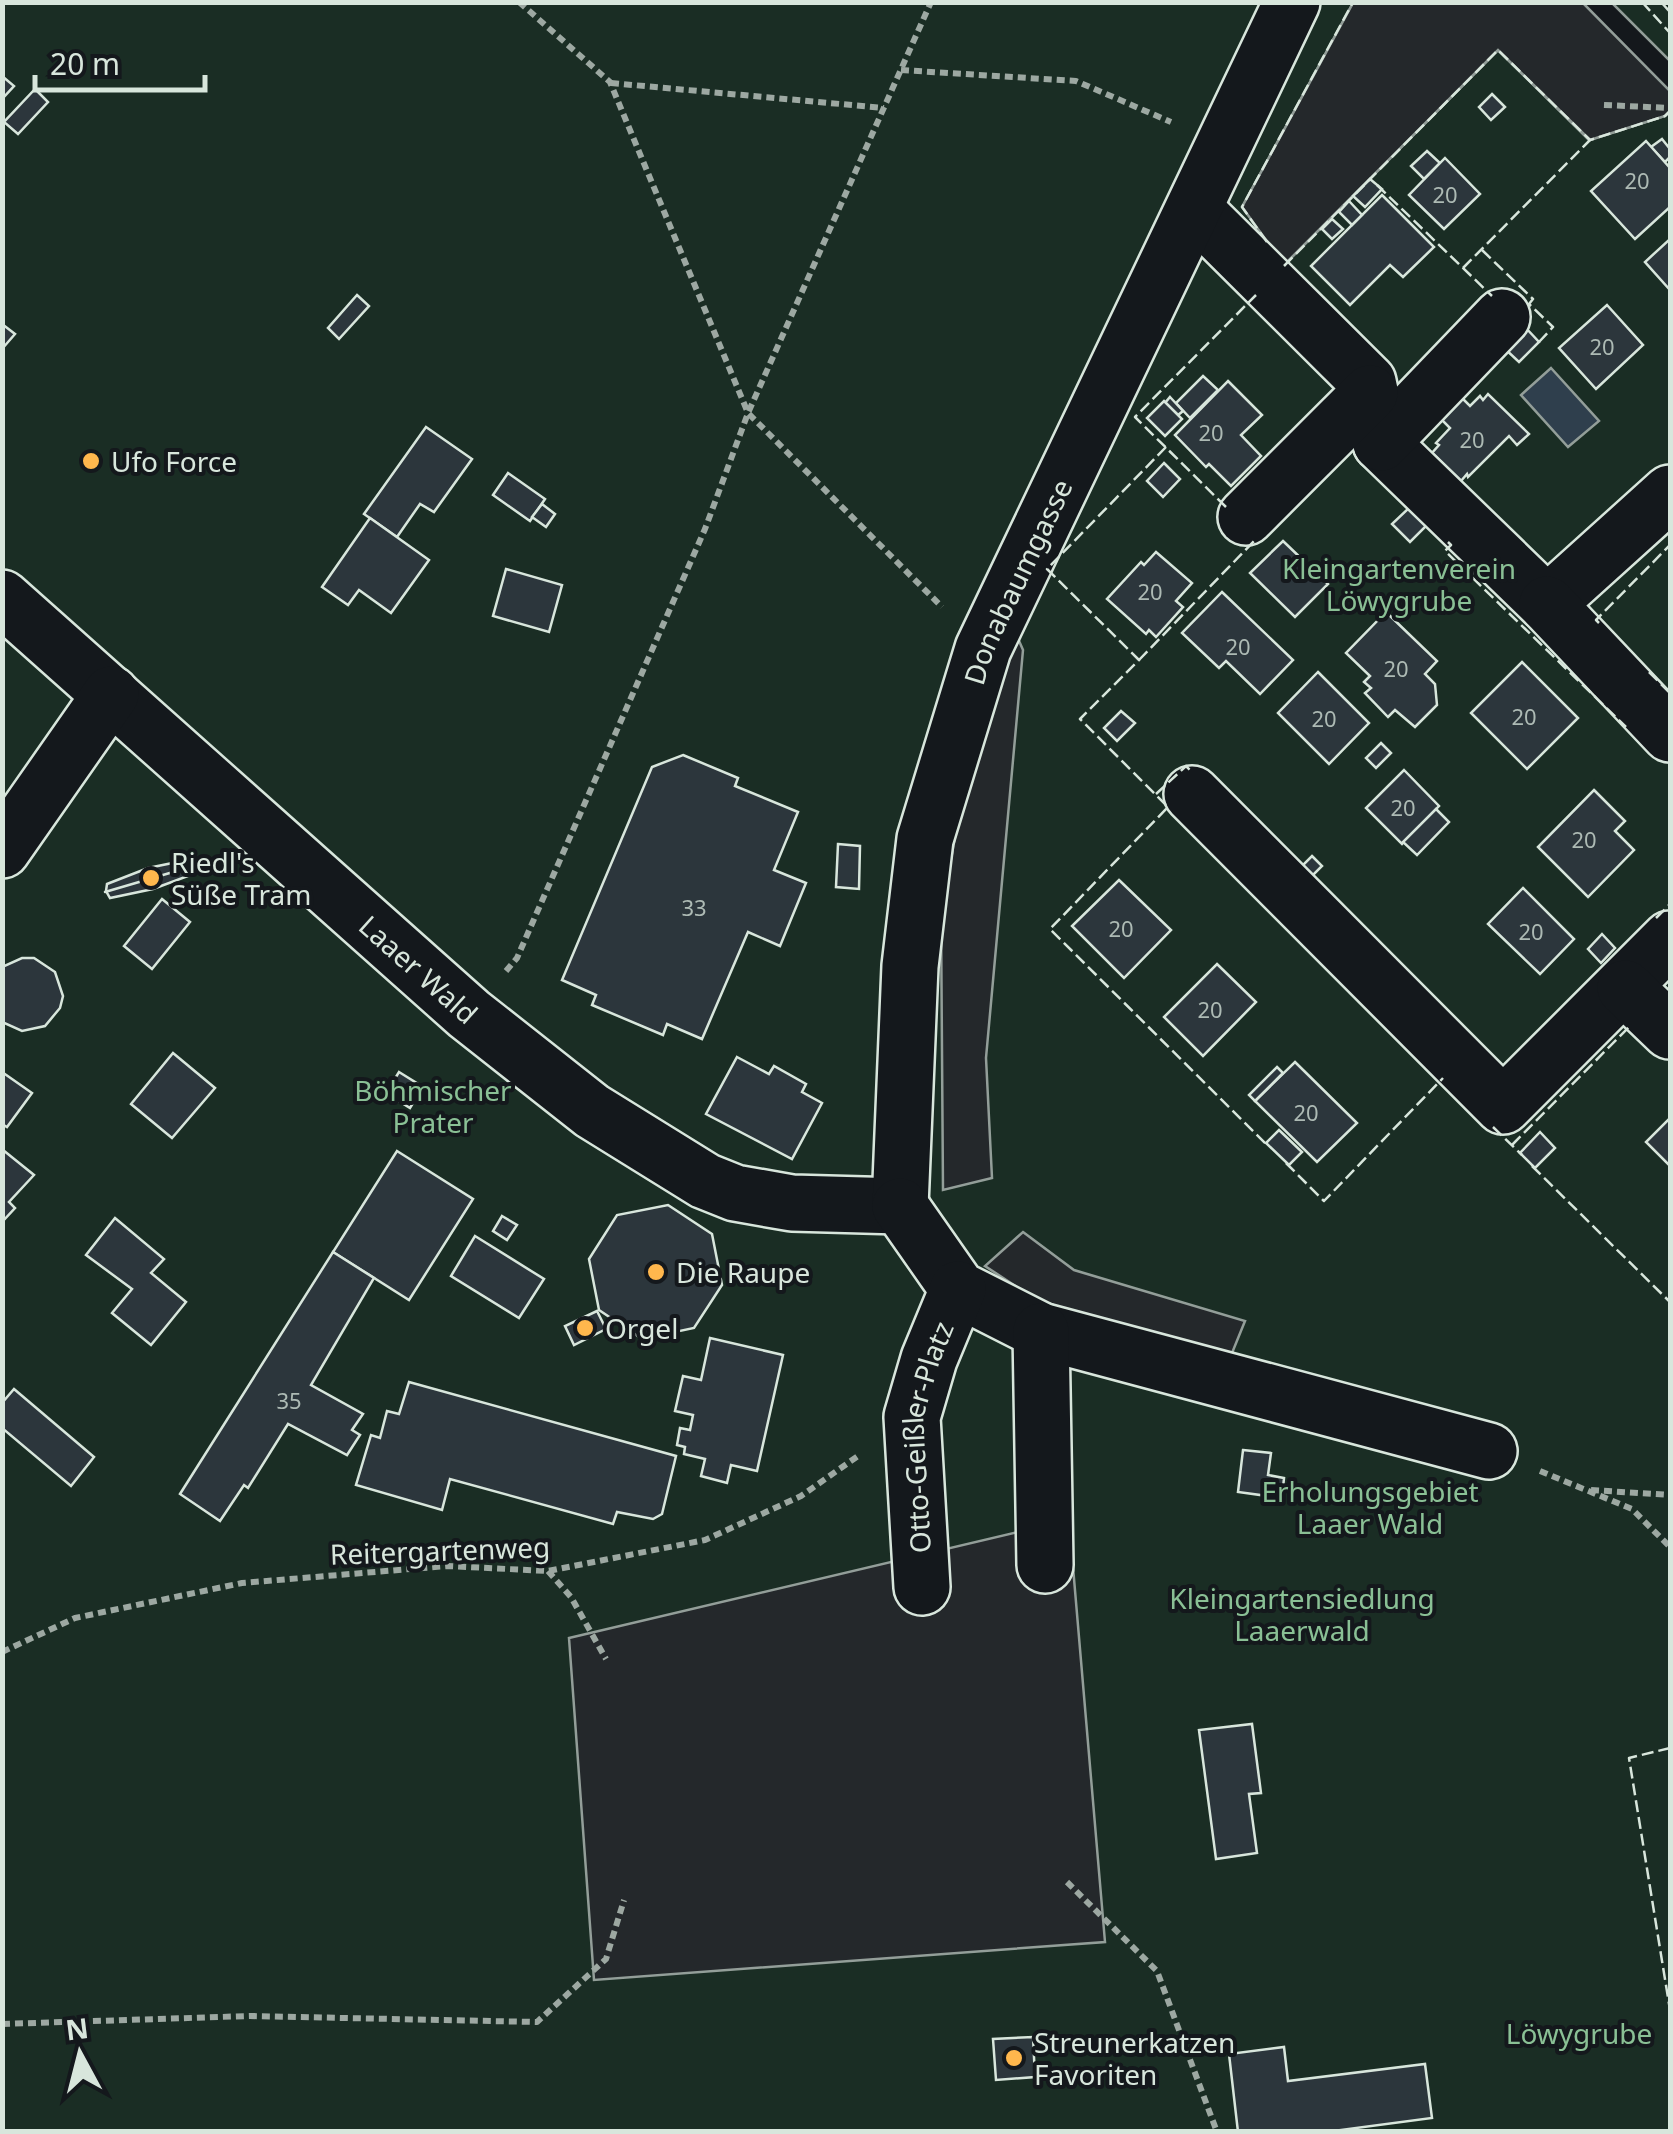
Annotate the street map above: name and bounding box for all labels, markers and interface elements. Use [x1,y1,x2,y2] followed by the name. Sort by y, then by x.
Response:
[35,30,205,92] scale bar
[50,43,120,84] text: 20 m
[1624,165,1650,195] house number: 20
[1432,179,1458,209] house number: 20
[1589,331,1615,361] house number: 20
[1198,417,1224,447] house number: 20
[1459,424,1485,454] house number: 20
[111,442,237,480] place label: Ufo Force
[80,450,102,472] marker: Ufo Force
[954,473,1081,689] street label: Donabaumgasse
[1282,549,1516,619] park label: Kleingartenverein Löwygrube
[1137,576,1163,606] house number: 20
[1225,631,1251,661] house number: 20
[1383,653,1409,683] house number: 20
[1511,701,1537,731] house number: 20
[1311,703,1337,733] house number: 20
[1390,792,1416,822] house number: 20
[1571,824,1597,854] house number: 20
[171,843,311,913] place label: Riedl's Süße Tram
[140,867,162,889] marker: Riedl's Süße Tram
[681,892,707,922] house number: 33
[351,906,486,1032] street label: Laaer Wald
[1108,913,1134,943] house number: 20
[1518,916,1544,946] house number: 20
[1197,994,1223,1024] house number: 20
[354,1071,512,1141] park label: Böhmischer Prater
[1293,1097,1319,1127] house number: 20
[676,1253,810,1291] place label: Die Raupe
[645,1261,667,1283] marker: Die Raupe
[605,1309,678,1347] place label: Orgel
[893,1315,962,1554] street label: Otto-Geißler-Platz
[574,1317,596,1339] marker: Orgel
[276,1385,302,1415] house number: 35
[1261,1472,1479,1542] park label: Erholungsgebiet Laaer Wald
[329,1527,551,1573] street label: Reitergartenweg
[1169,1579,1435,1649] park label: Kleingartensiedlung Laaerwald
[30,2004,130,2104] north arrow
[63,2008,90,2048] text: N
[1506,2014,1652,2052] park label: Löwygrube
[1034,2023,1235,2093] place label: Streunerkatzen Favoriten
[1003,2047,1025,2069] marker: Streunerkatzen Favoriten

